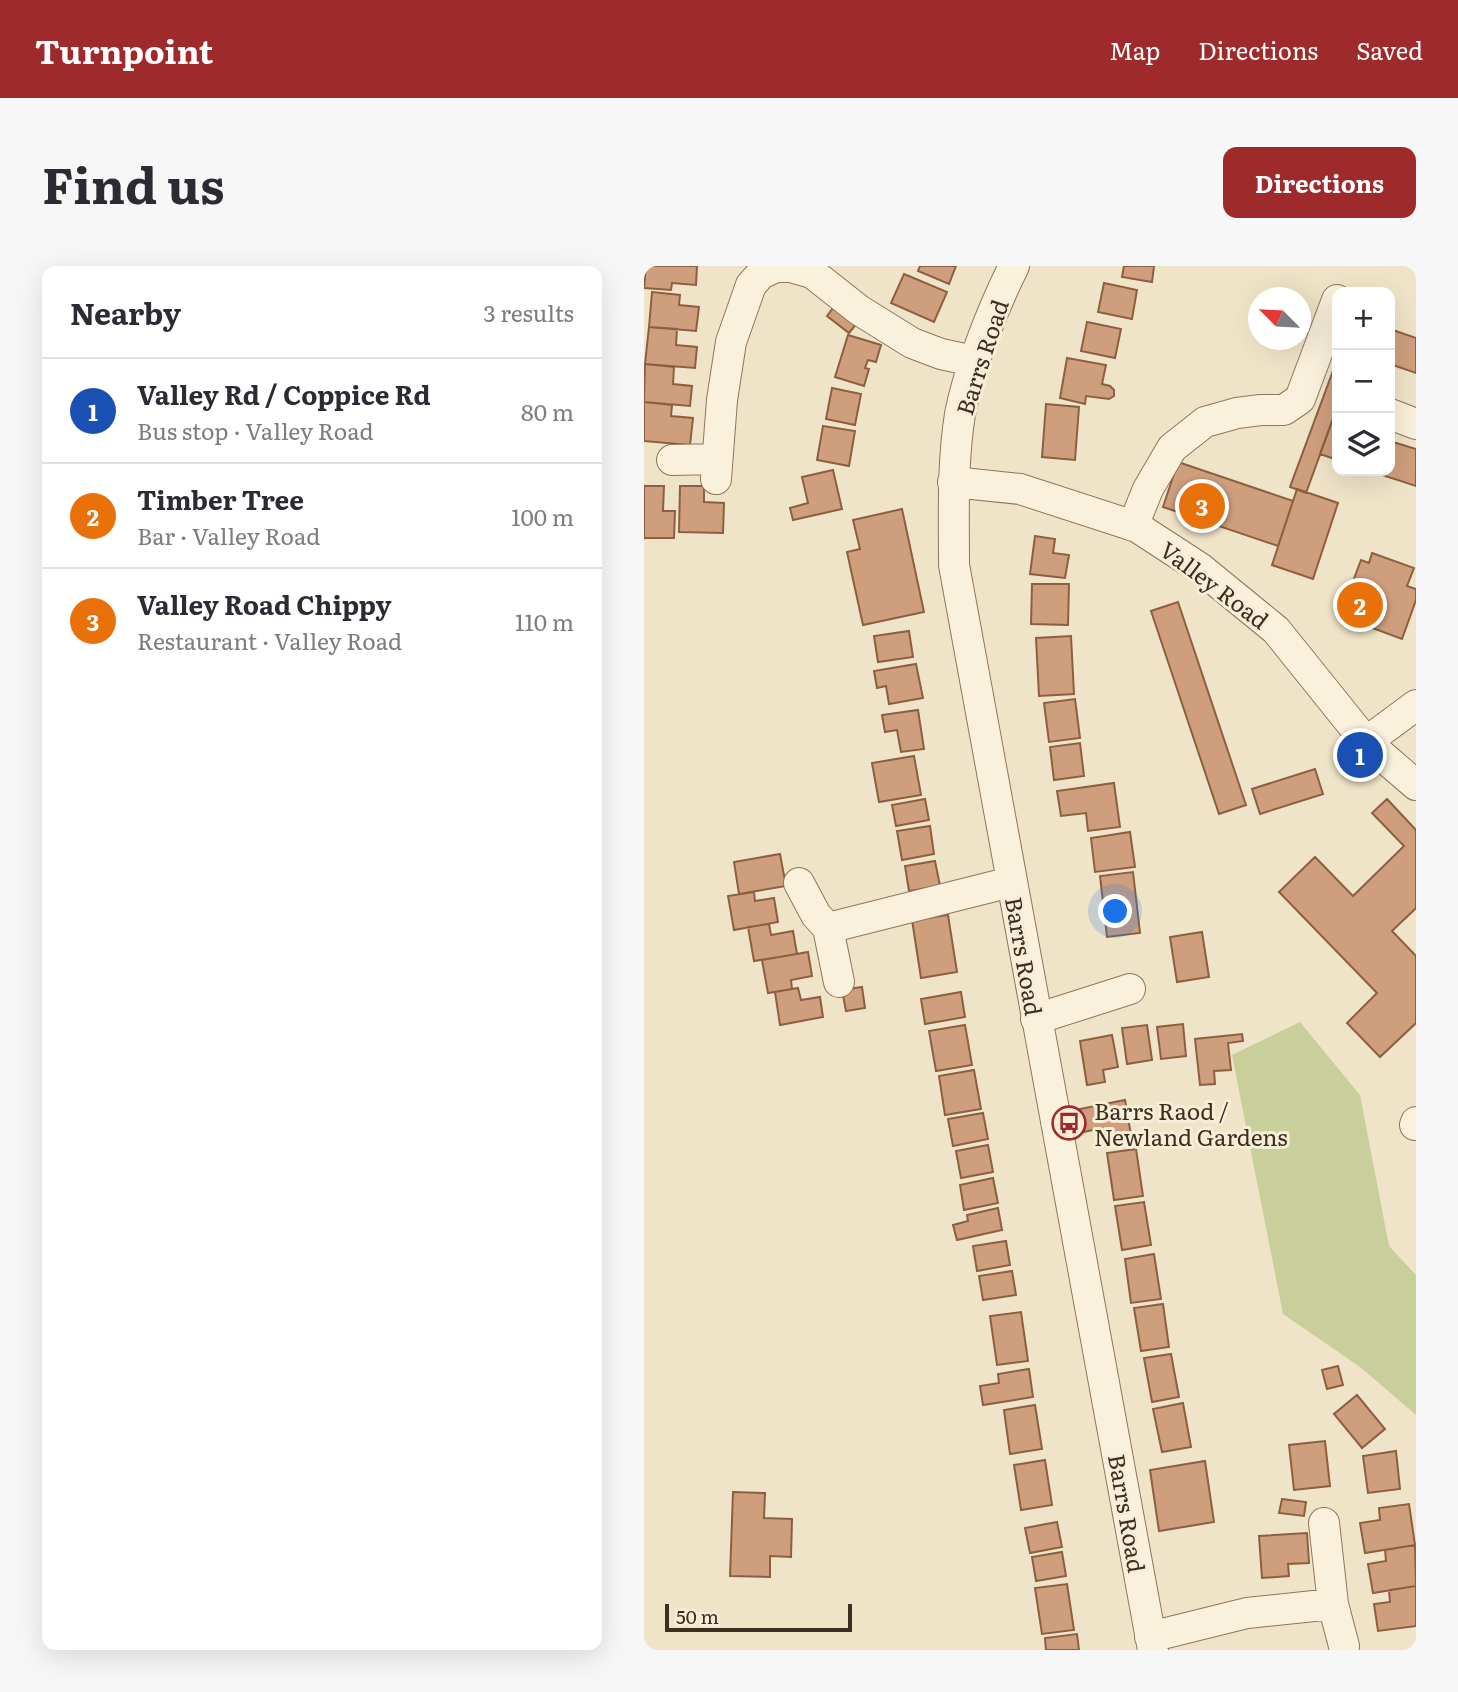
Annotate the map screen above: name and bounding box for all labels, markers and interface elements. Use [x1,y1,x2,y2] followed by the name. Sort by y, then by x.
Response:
[35,25,213,74] text: Turnpoint
[1109,32,1160,67] text: Map
[1198,32,1318,67] text: Directions
[1356,32,1423,67] text: Saved
[42,146,225,219] text: Find us
[1223,147,1416,218] button: Directions
[1248,287,1311,350] north arrow
[1332,287,1395,476] map controls
[1332,287,1395,350] button: +
[70,290,181,334] text: Nearby
[483,295,574,329] text: 3 results
[946,295,1016,419] street label: Barrs Road
[1332,350,1395,413] button: −
[137,374,431,413] text: Valley Rd / Coppice Rd
[88,394,98,428] text: 1
[521,394,574,428] text: 80 m
[137,413,374,447] text: Bus stop · Valley Road
[1332,413,1395,476] button: layers
[137,479,304,518] text: Timber Tree
[1179,480,1225,532] pin: 3
[87,499,99,533] text: 2
[511,499,574,533] text: 100 m
[137,518,320,552] text: Bar · Valley Road
[1154,532,1276,636] street label: Valley Road
[1337,579,1383,631] pin: 2
[137,584,392,623] text: Valley Road Chippy
[87,604,99,638] text: 3
[515,604,574,638] text: 110 m
[137,623,402,657] text: Restaurant · Valley Road
[1337,729,1383,781] pin: 1
[998,894,1052,1018] street label: Barrs Road
[1098,894,1132,928] your location
[1094,1093,1288,1153] place label: Barrs Raod / Newland Gardens
[1050,1104,1088,1142] bus stop icon: Barrs Raod / Newland Gardens
[1101,1451,1155,1575] street label: Barrs Road
[665,1601,852,1633] scale bar
[676,1602,719,1630] text: 50 m

